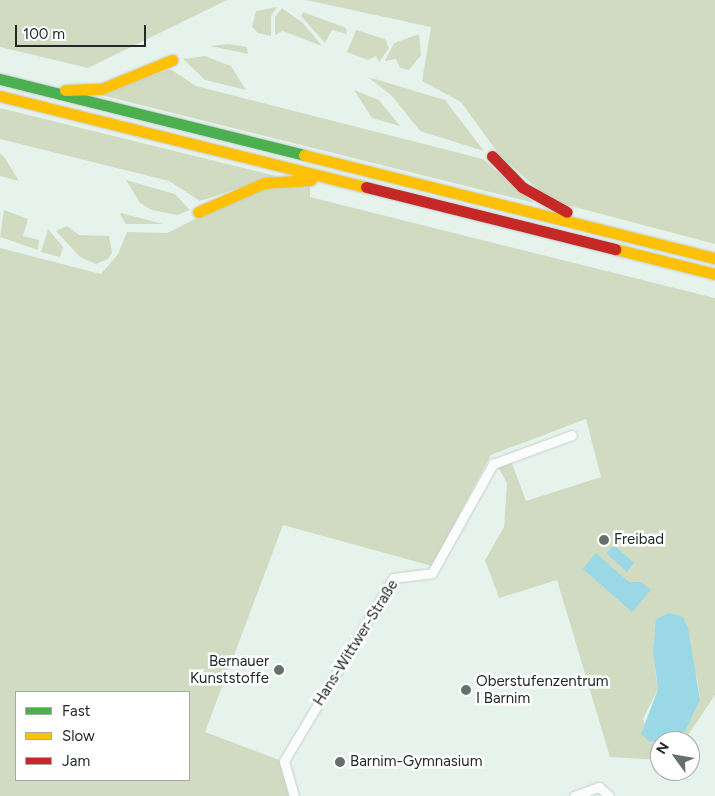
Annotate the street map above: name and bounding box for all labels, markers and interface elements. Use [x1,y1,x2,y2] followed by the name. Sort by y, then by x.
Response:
[18,15,149,47] scale bar
[23,25,65,43] text: 100 m
[614,531,664,549] place label: Freibad
[598,534,610,546] marker: Freibad
[310,577,402,709] street label: Hans-Wittwer-Straße
[190,652,269,687] place label: Bernauer Kunststoffe
[273,664,285,676] marker: Bernauer Kunststoffe
[476,672,609,707] place label: Oberstufenzentrum I Barnim
[460,684,472,696] marker: Oberstufenzentrum I Barnim
[15,691,190,781] legend
[62,702,90,720] text: Fast
[62,727,95,745] text: Slow
[650,731,700,781] north arrow
[653,739,673,757] text: N
[62,752,90,770] text: Jam
[350,753,482,771] place label: Barnim-Gymnasium
[334,756,346,768] marker: Barnim-Gymnasium

